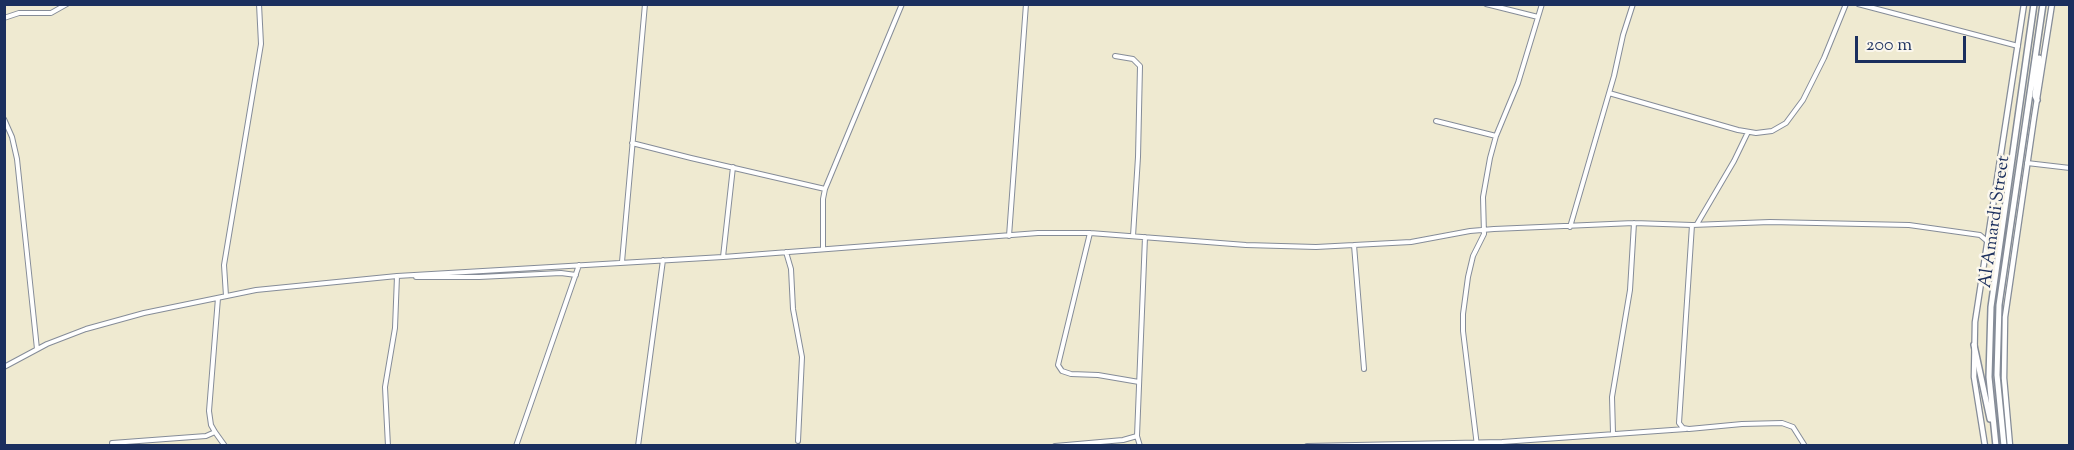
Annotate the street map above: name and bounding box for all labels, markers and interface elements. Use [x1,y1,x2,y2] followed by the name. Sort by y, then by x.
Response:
[1858,24,1969,62] scale bar
[1866,33,1912,59] text: 200 m
[1976,154,2016,290] street label: Al Amardi Street

